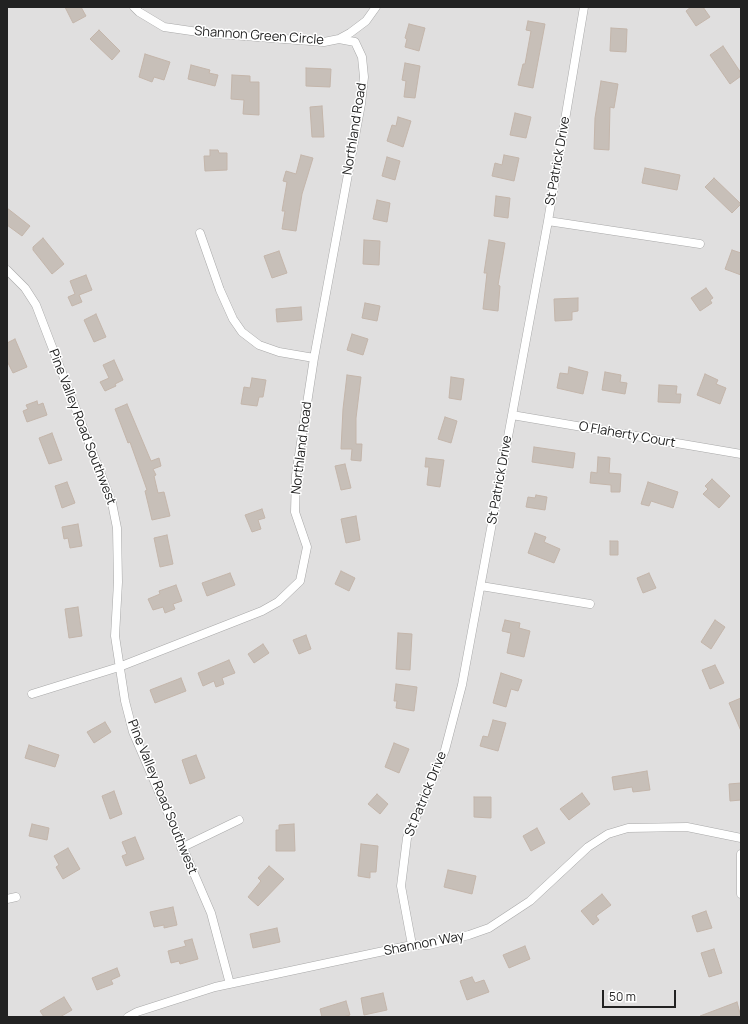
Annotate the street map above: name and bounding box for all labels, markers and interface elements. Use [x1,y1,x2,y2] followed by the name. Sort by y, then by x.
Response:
[194,24,324,48] street label: Shannon Green Circle
[340,82,370,176] street label: Northland Road
[542,115,574,207] street label: St Patrick Drive
[45,347,119,507] street label: Pine Valley Road Southwest
[289,401,315,495] street label: Northland Road
[577,419,677,451] street label: O Flaherty Court
[484,434,516,526] street label: St Patrick Drive
[124,717,200,877] street label: Pine Valley Road Southwest
[402,749,450,839] street label: St Patrick Drive
[382,929,466,959] street label: Shannon Way
[604,982,678,1008] scale bar
[609,988,636,1005] text: 50 m

